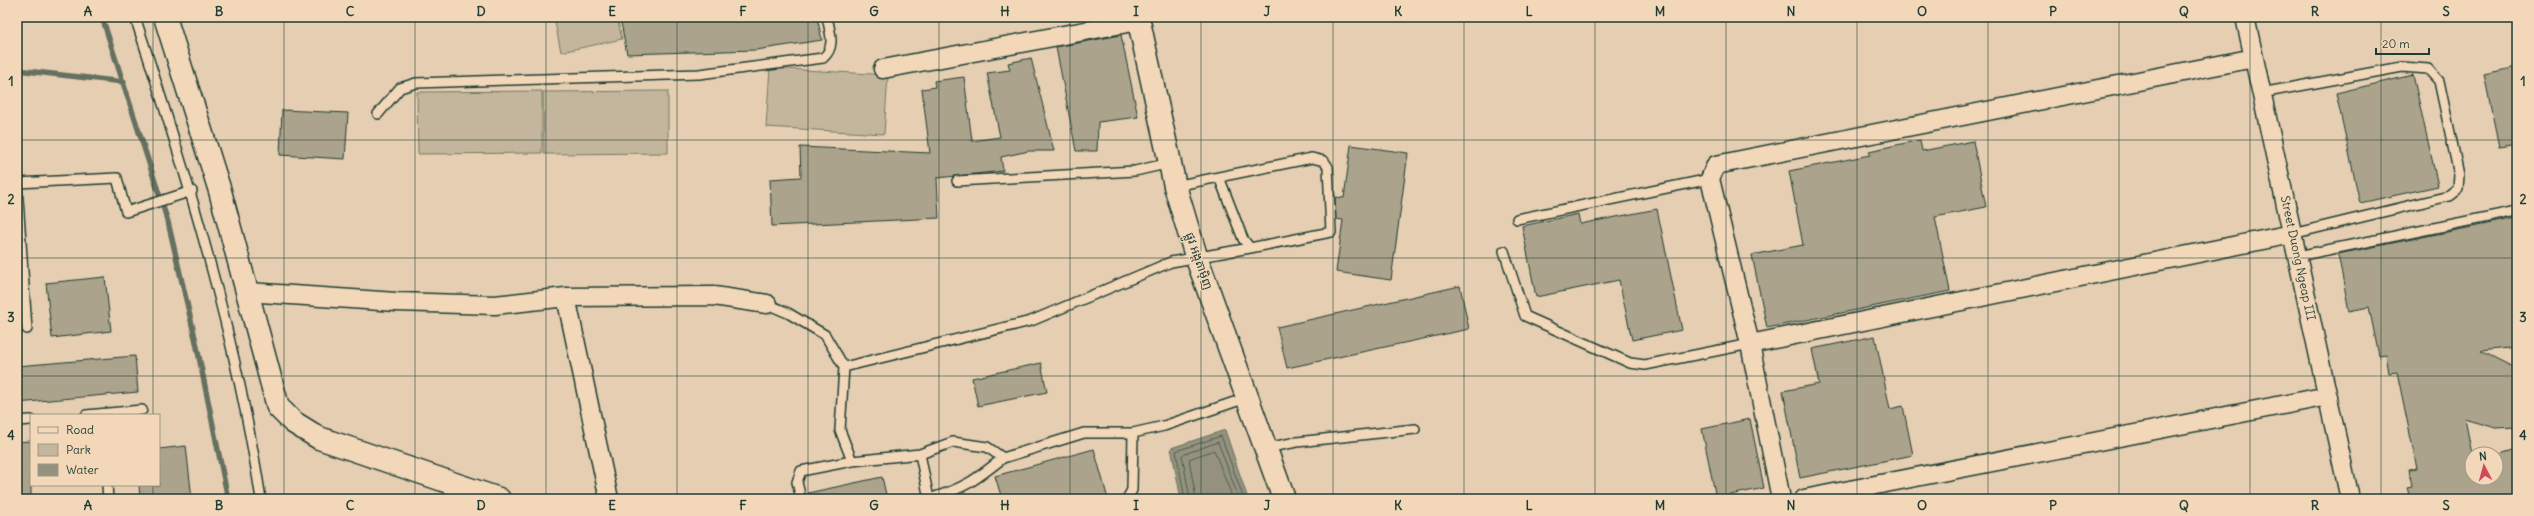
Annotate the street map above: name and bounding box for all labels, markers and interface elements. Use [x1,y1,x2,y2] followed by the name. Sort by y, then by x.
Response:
[84,3,93,20] text: A
[215,3,224,20] text: B
[346,3,355,20] text: C
[476,3,486,20] text: D
[608,3,616,20] text: E
[739,3,747,20] text: F
[869,3,879,20] text: G
[1000,3,1010,20] text: H
[1133,3,1139,20] text: I
[1264,3,1271,20] text: J
[1394,3,1403,20] text: K
[1525,3,1533,20] text: L
[1655,3,1665,20] text: M
[1787,3,1795,20] text: N
[1917,3,1927,20] text: O
[2049,3,2057,20] text: P
[2179,3,2189,20] text: Q
[2311,3,2320,20] text: R
[2442,3,2450,20] text: S
[2376,30,2429,56] scale bar
[2382,36,2410,51] text: 20 m
[8,73,14,90] text: 1
[2520,73,2526,90] text: 1
[7,191,15,208] text: 2
[2519,191,2527,208] text: 2
[2278,194,2319,322] street label: Street Duong Ngeap III
[1179,230,1216,293] street label: ផ្លូវ អង្តតាម៉ិញ
[7,309,15,326] text: 3
[2519,309,2527,326] text: 3
[30,414,160,486] legend
[66,422,94,437] text: Road
[7,427,15,444] text: 4
[2519,427,2527,444] text: 4
[66,442,91,457] text: Park
[2464,446,2504,486] north arrow
[2478,449,2487,463] text: N
[66,462,99,477] text: Water
[84,497,93,514] text: A
[215,497,224,514] text: B
[346,497,355,514] text: C
[476,497,486,514] text: D
[608,497,616,514] text: E
[739,497,747,514] text: F
[869,497,879,514] text: G
[1000,497,1010,514] text: H
[1133,497,1139,514] text: I
[1264,497,1271,514] text: J
[1394,497,1403,514] text: K
[1525,497,1533,514] text: L
[1655,497,1665,514] text: M
[1787,497,1795,514] text: N
[1917,497,1927,514] text: O
[2049,497,2057,514] text: P
[2179,497,2189,514] text: Q
[2311,497,2320,514] text: R
[2442,497,2450,514] text: S

